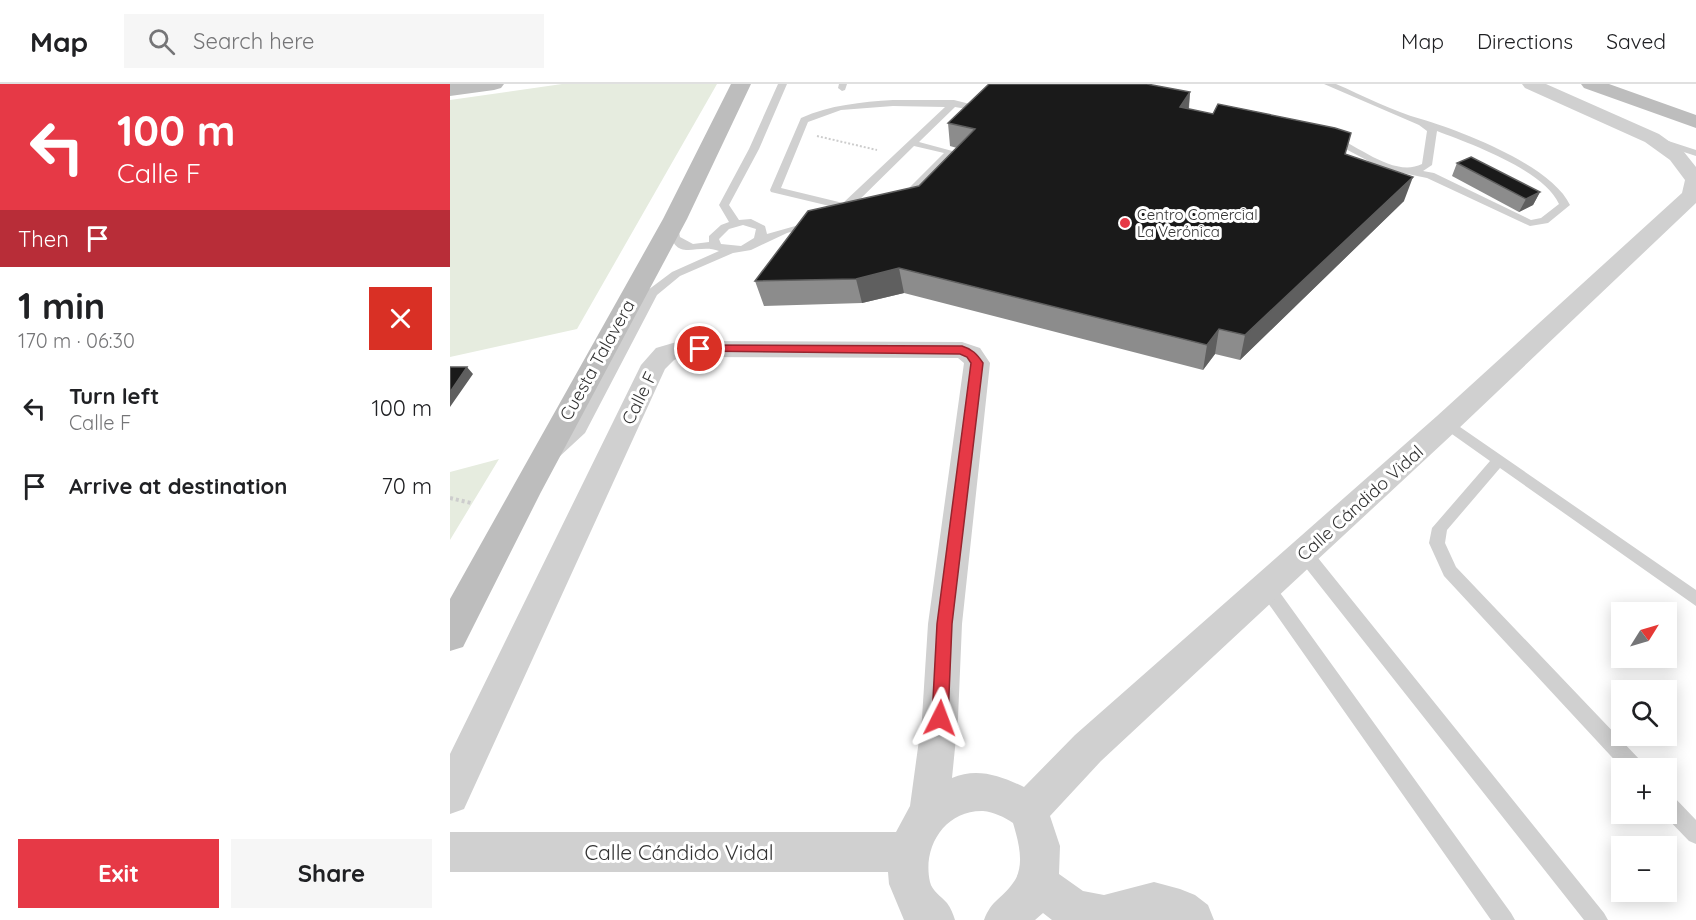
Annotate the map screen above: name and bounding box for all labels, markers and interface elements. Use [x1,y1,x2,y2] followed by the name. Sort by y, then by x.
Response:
[124,14,544,68] search box
[30,24,88,59] text: Map
[145,25,178,58] icon: search
[193,27,315,55] text: Search here
[1401,28,1444,54] text: Map
[1477,28,1573,54] text: Directions
[1606,28,1666,54] text: Saved
[117,104,235,157] text: 100 m
[18,108,96,186] icon: left
[117,156,201,190] text: Calle F
[1137,205,1258,241] place label: Centro Comercial La Verónica
[1118,216,1132,230] marker: Centro Comercial La Verónica
[81,222,114,255] icon: arrive
[18,225,69,253] text: Then
[18,283,105,328] text: 1 min
[369,287,432,350] button: close
[554,296,640,424] street label: Cuesta Talavera
[674,323,725,374] pin
[18,328,135,353] text: 170 m · 06:30
[683,332,716,365] icon: arrive
[616,368,662,428] street label: Calle F
[69,382,159,410] text: Turn left
[18,392,51,425] icon: left
[372,394,432,422] text: 100 m
[69,410,131,435] text: Calle F
[1292,440,1428,566] street label: Calle Cándido Vidal
[18,470,51,503] icon: arrive
[69,472,287,500] text: Arrive at destination
[382,472,432,500] text: 70 m
[1611,602,1677,668] north arrow
[1611,602,1677,902] map controls
[1611,680,1677,746] button: search
[908,686,972,750] position arrow
[1611,758,1677,824] button: +
[1611,836,1677,902] button: −
[18,839,219,908] button: Exit
[231,839,432,908] button: Share
[584,839,774,865] street label: Calle Cándido Vidal

